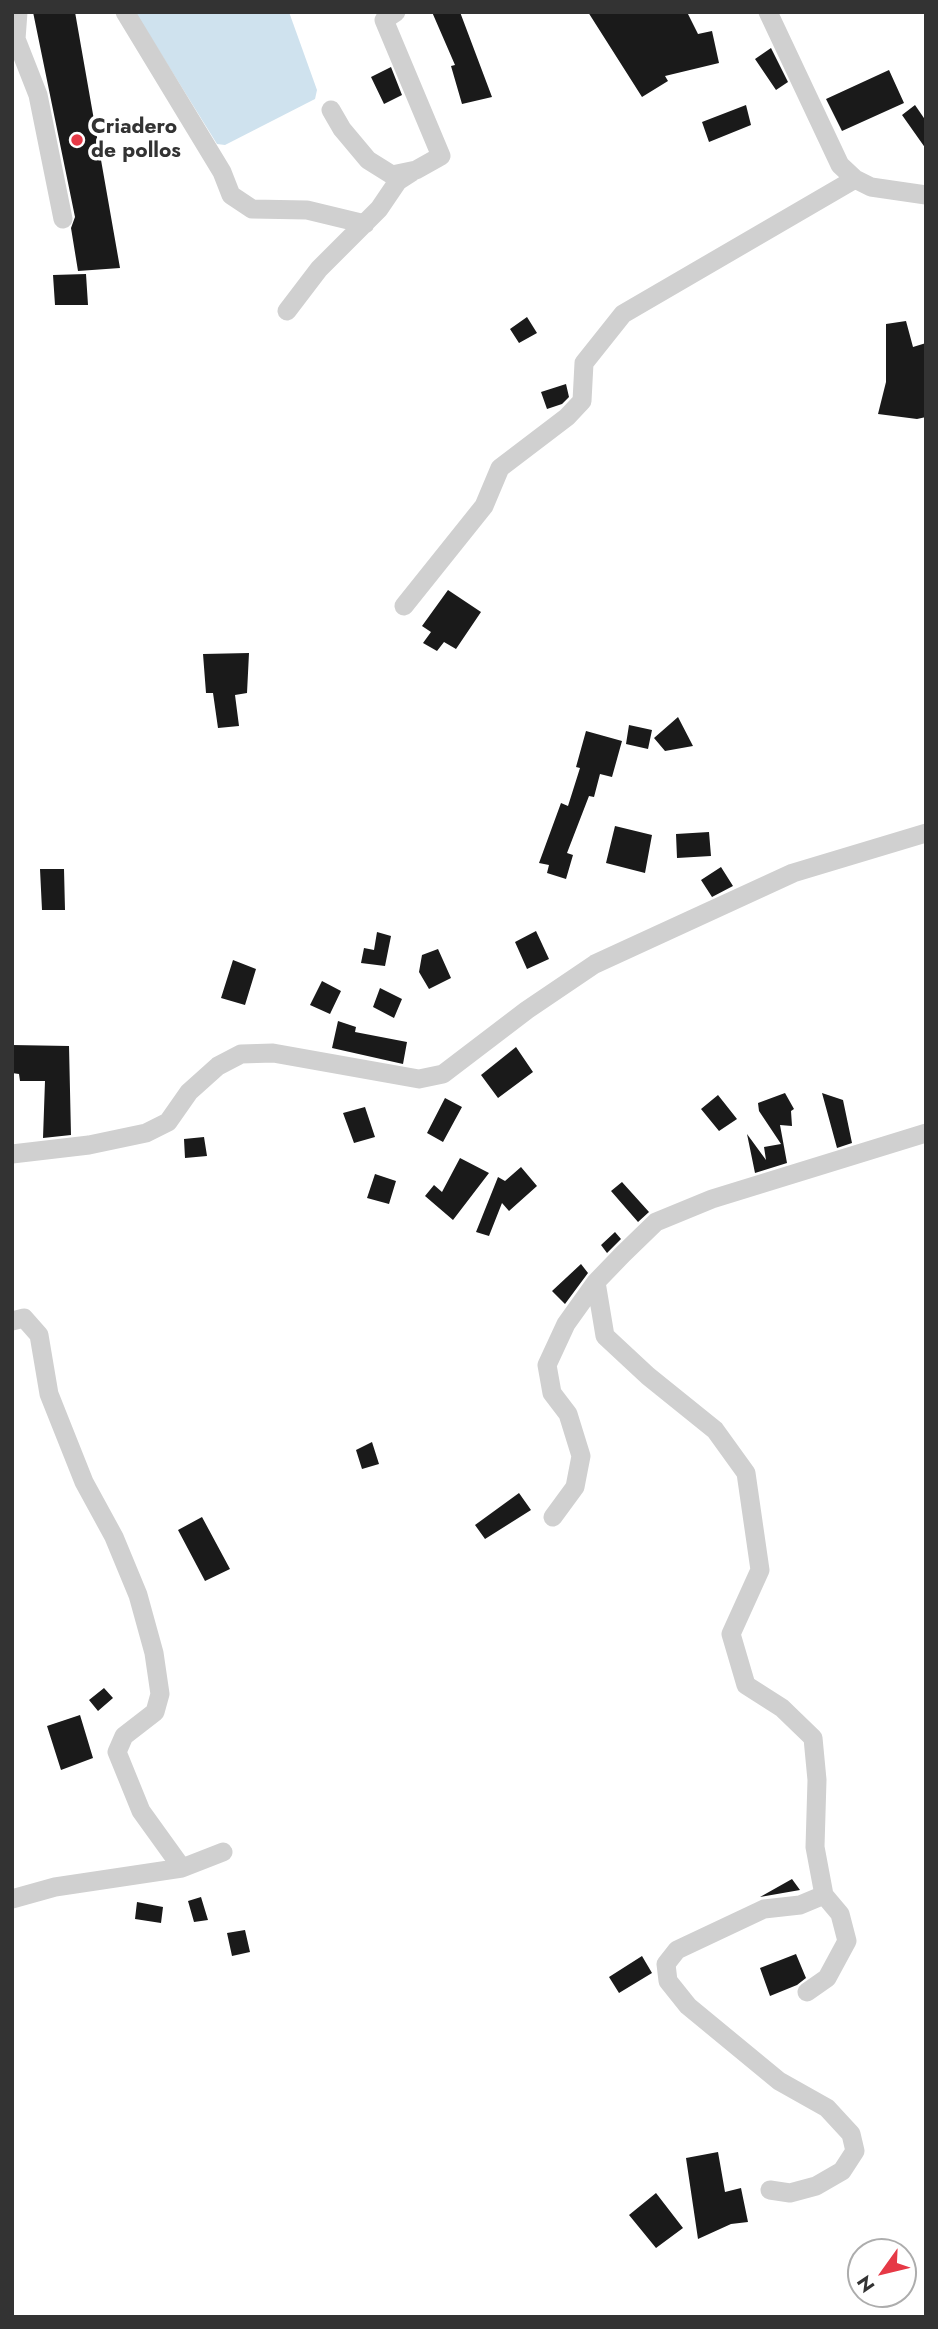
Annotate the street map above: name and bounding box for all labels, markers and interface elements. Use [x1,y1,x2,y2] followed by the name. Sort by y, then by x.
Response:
[91,115,181,165] place label: Criadero de pollos
[69,132,85,148] marker: Criadero de pollos
[847,2238,917,2308] north arrow
[850,2270,881,2298] text: N

